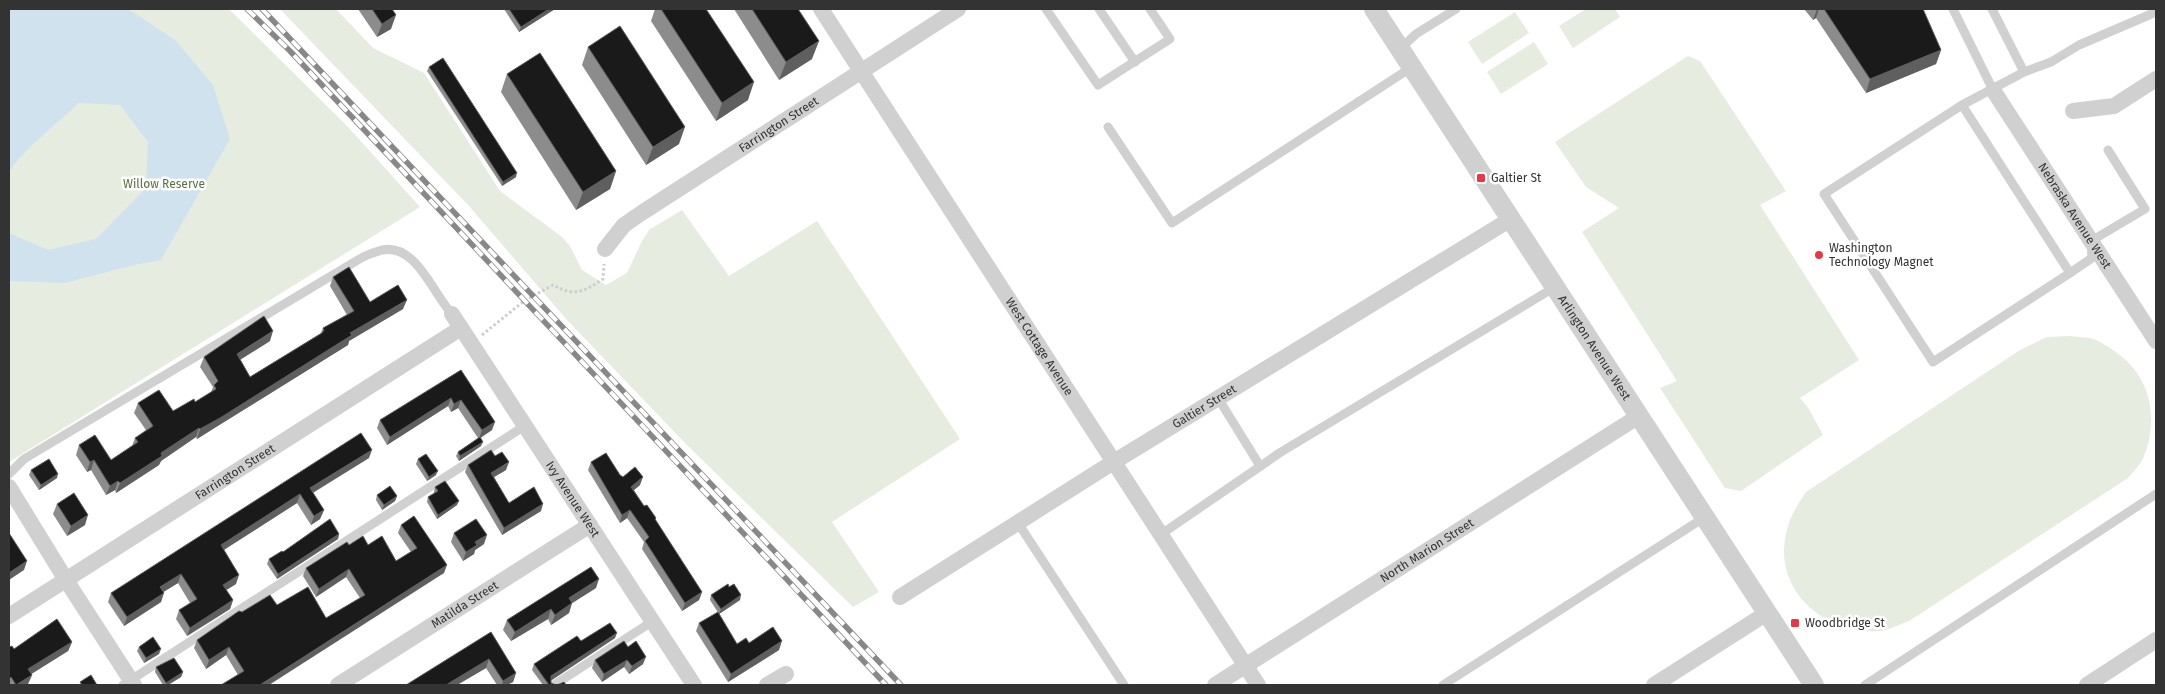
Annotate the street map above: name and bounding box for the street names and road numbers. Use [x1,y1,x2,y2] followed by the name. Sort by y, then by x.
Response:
[736,94,822,155] street label: Farrington Street
[2035,160,2114,272] street label: Nebraska Avenue West
[1555,292,1634,403] street label: Arlington Avenue West
[1003,295,1076,398] street label: West Cottage Avenue
[1170,381,1239,431] street label: Galtier Street
[193,441,278,503] street label: Farrington Street
[543,458,603,540] street label: Ivy Avenue West
[1378,515,1477,585] street label: North Marion Street
[429,578,501,631] street label: Matilda Street

